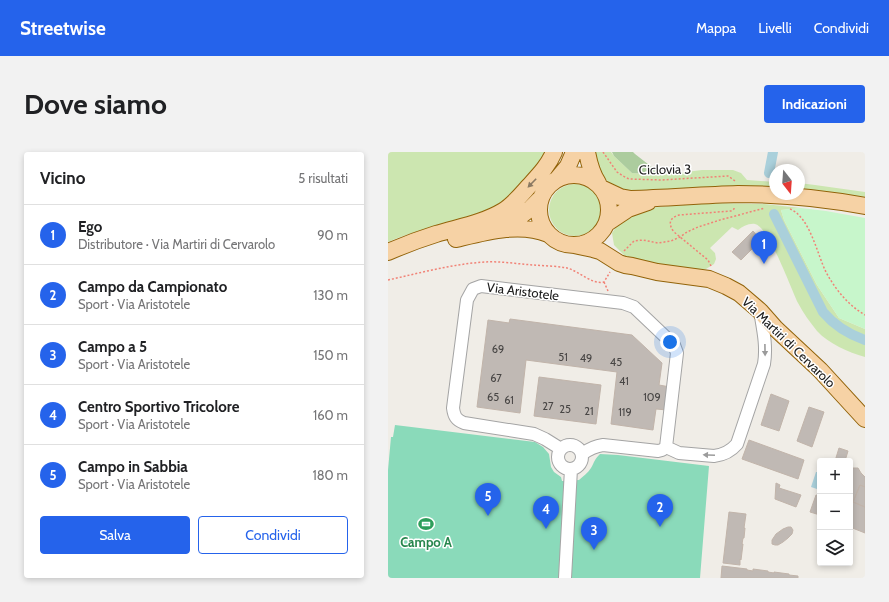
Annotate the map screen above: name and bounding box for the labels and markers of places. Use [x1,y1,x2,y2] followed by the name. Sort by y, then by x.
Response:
[751,231,777,264] pin: 1
[475,483,501,516] pin: 5
[647,494,673,527] pin: 2
[533,496,559,529] pin: 4
[417,515,435,533] sports icon: Campo A
[581,517,607,550] pin: 3
[400,534,453,550] place label: Campo A

